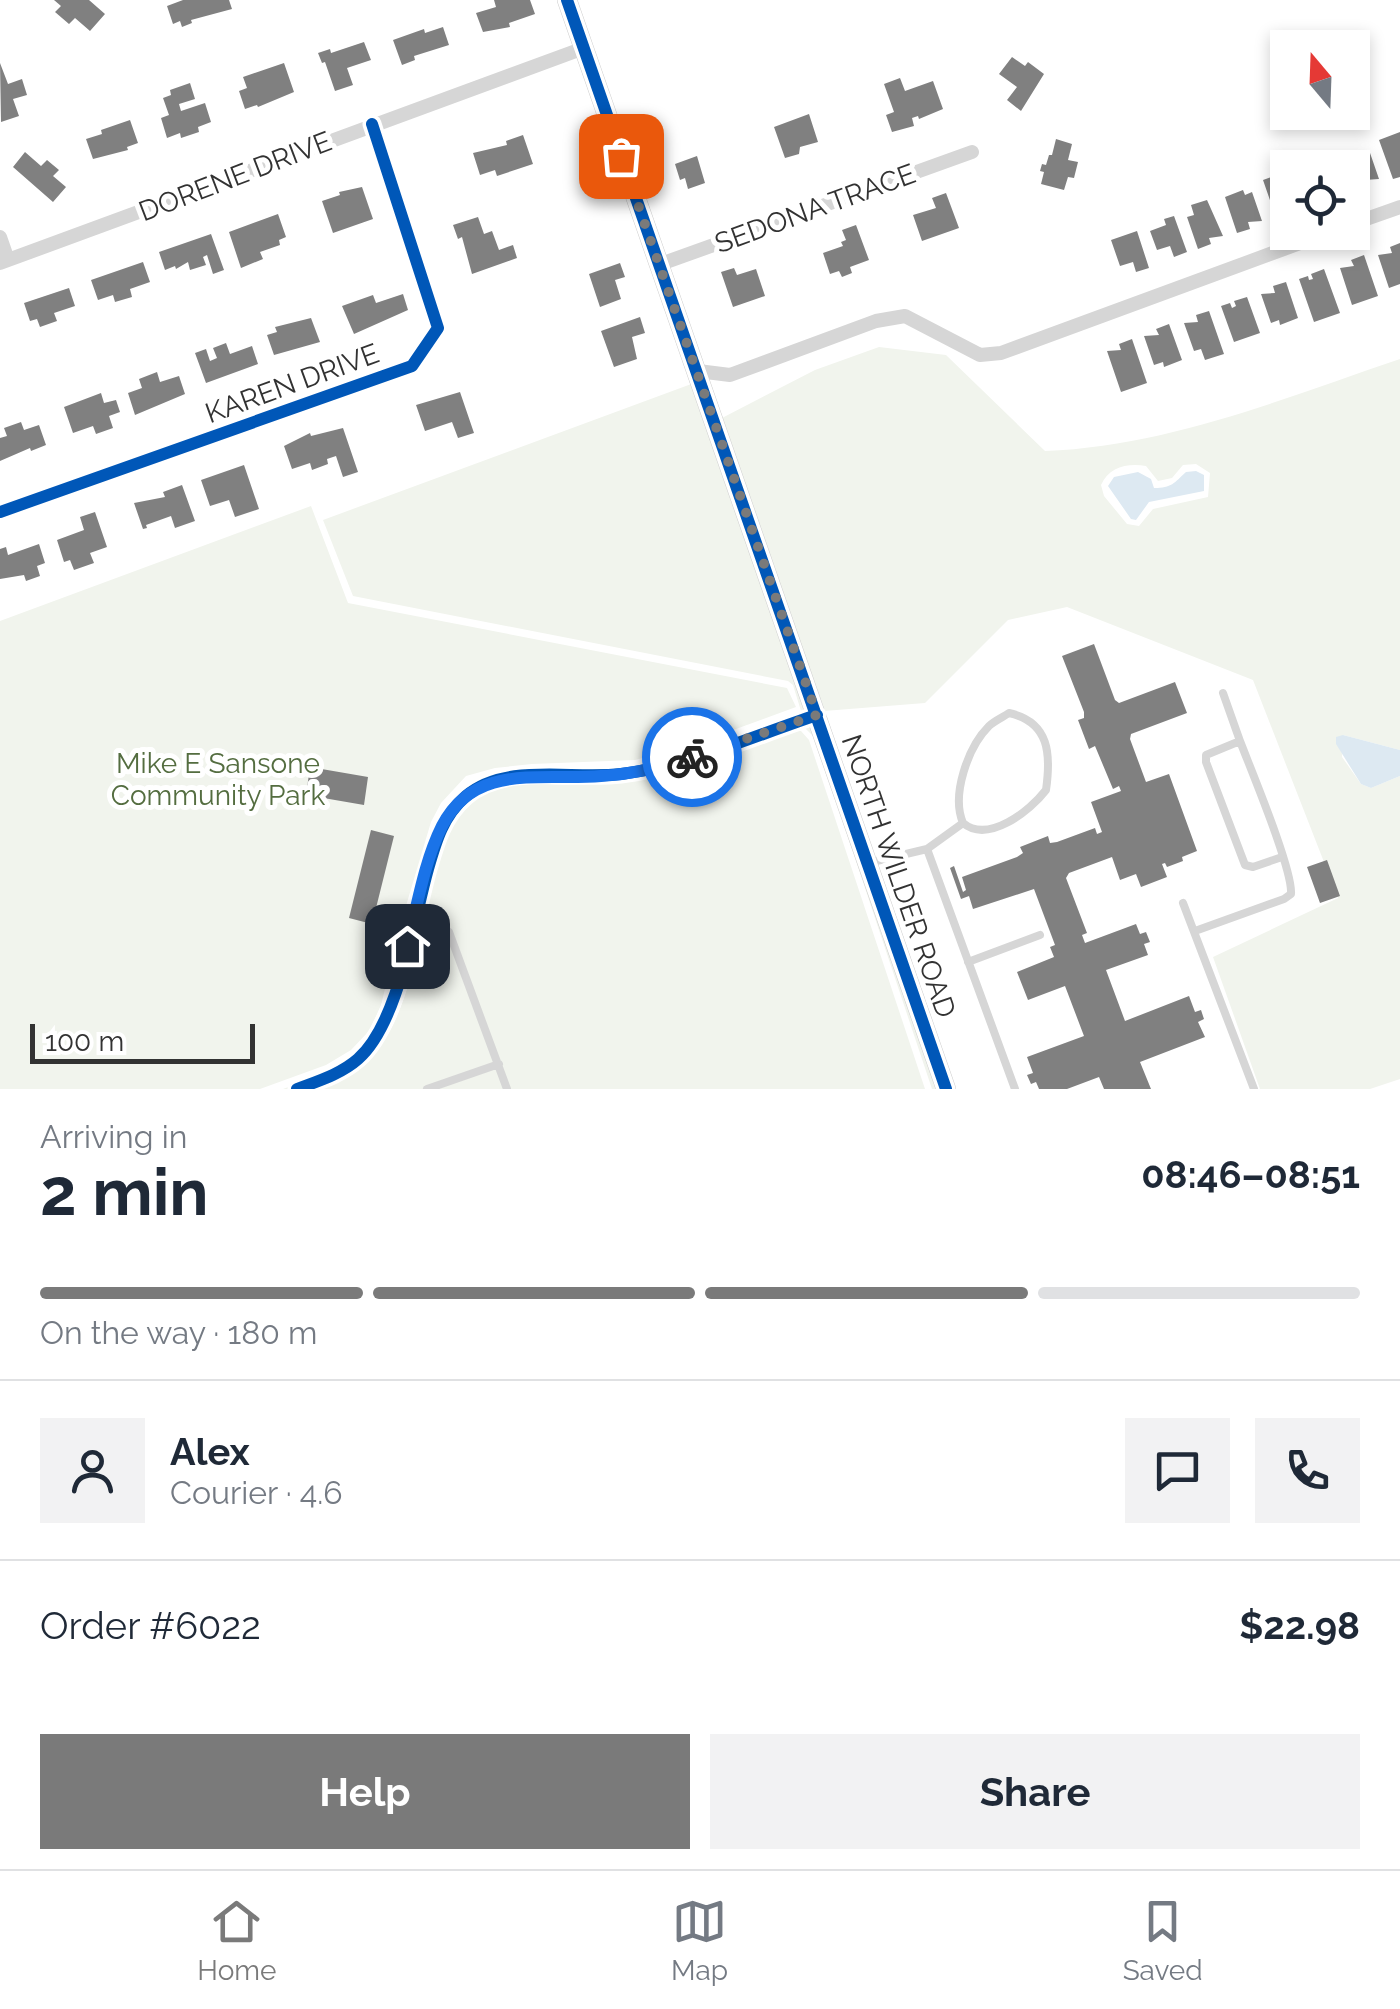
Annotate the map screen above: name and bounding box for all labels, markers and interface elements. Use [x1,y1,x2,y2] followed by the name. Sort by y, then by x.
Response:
[1270,30,1370,130] north arrow
[1270,30,1370,250] map controls
[579,114,664,199] pin
[134,125,336,228] street label: DORENE DRIVE
[594,129,649,184] icon: bag
[1270,150,1370,250] button: locate
[710,157,920,260] street label: SEDONA TRACE
[201,337,383,430] street label: KAREN DRIVE
[642,707,742,807] courier
[665,730,720,785] icon: bike
[835,730,963,1022] street label: NORTH WILDER ROAD
[111,747,325,812] park label: Mike E Sansone Community Park
[365,904,450,989] pin
[380,919,435,974] icon: home
[30,1019,255,1064] scale bar
[45,1025,124,1058] text: 100 m
[40,1118,187,1155] text: Arriving in
[1141,1152,1360,1197] text: 08:46–08:51
[40,1154,209,1230] text: 2 min
[40,1314,317,1351] text: On the way · 180 m
[40,1418,145,1523] button: person
[1125,1418,1230,1523] button: chat
[1255,1418,1360,1523] button: phone
[170,1429,250,1474] text: Alex
[170,1474,343,1511] text: Courier · 4.6
[40,1603,261,1648] text: Order #6022
[1239,1603,1360,1648] text: $22.98
[40,1734,690,1849] button: Help
[710,1734,1360,1849] button: Share
[197,1894,277,1987] tab: Home
[671,1894,728,1987] tab: Map
[1123,1894,1203,1987] tab: Saved

